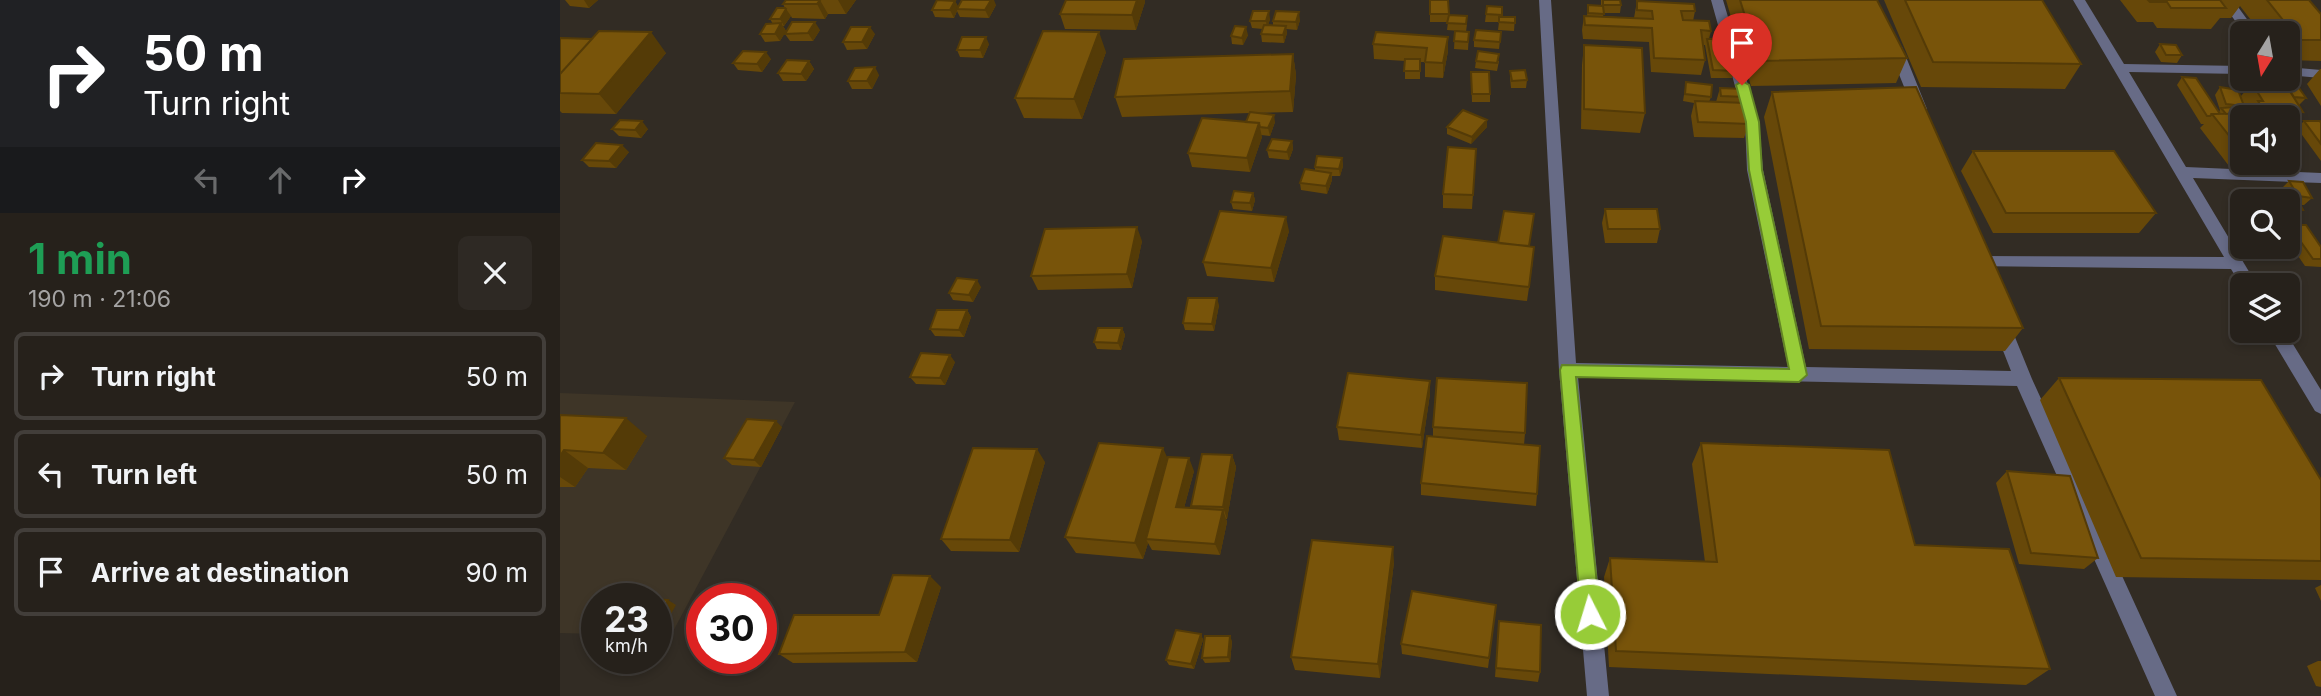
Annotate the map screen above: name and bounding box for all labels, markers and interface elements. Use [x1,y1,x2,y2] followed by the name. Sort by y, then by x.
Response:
[1712,13,1772,85] pin
[2230,21,2300,91] north arrow
[2230,21,2300,343] map controls
[143,24,264,83] text: 50 m
[1723,24,1761,62] icon: arrive
[28,28,119,119] icon: right
[143,84,290,123] text: Turn right
[2230,105,2300,175] button: sound
[188,161,226,199] icon: left
[261,161,299,199] icon: ahead
[334,161,372,199] icon: right
[2230,189,2300,259] button: search
[28,233,132,284] text: 1 min
[458,236,532,310] button: close
[2230,273,2300,343] button: layers
[28,285,171,313] text: 190 m · 21:06
[32,357,70,395] icon: right
[91,361,216,392] text: Turn right
[466,361,528,392] text: 50 m
[32,455,70,493] icon: left
[91,459,197,490] text: Turn left
[466,459,528,490] text: 50 m
[32,553,70,591] icon: arrive
[91,557,350,588] text: Arrive at destination
[465,557,528,588] text: 90 m
[1553,577,1627,651] position arrow
[686,583,777,674] speed limit sign: 30
[604,598,649,640] text: 23
[605,635,648,656] text: km/h

